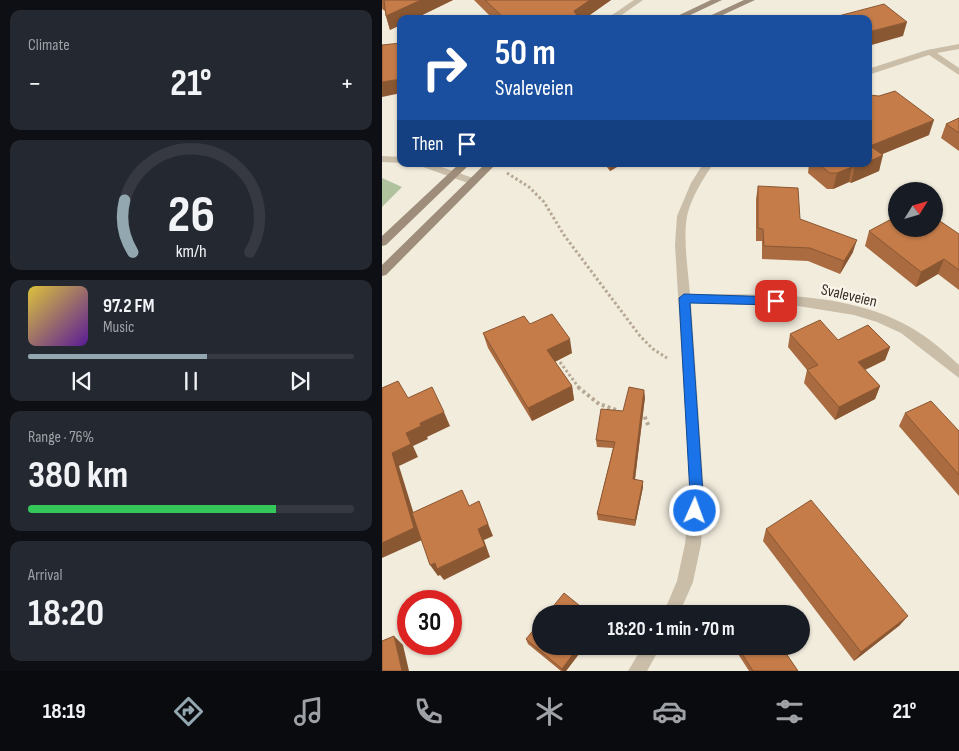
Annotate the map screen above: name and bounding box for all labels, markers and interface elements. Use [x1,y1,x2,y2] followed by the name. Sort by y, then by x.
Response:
[495,32,556,75] text: 50 m
[412,35,477,100] icon: right
[28,36,70,55] text: Climate
[170,61,212,106] text: 21°
[28,67,42,100] text: −
[340,67,354,100] text: +
[495,75,573,102] text: Svaleveien
[453,130,481,158] icon: arrive
[412,133,443,156] text: Then
[888,182,943,238] north arrow
[888,182,943,237] map controls
[167,184,215,247] text: 26
[176,241,206,262] text: km/h
[755,280,797,322] pin
[819,280,879,312] street label: Svaleveien
[762,287,790,315] icon: arrive
[103,295,155,318] text: 97.2 FM
[103,318,134,337] text: Music
[68,367,96,395] icon: previous
[177,367,205,395] icon: pause
[286,367,314,395] icon: next
[28,428,94,447] text: Range · 76%
[28,453,128,498] text: 380 km
[668,484,720,536] position arrow
[28,566,62,585] text: Arrival
[397,590,462,655] speed limit sign: 30
[28,591,104,636] text: 18:20
[607,618,735,641] text: 18:20 · 1 min · 70 m
[171,694,206,729] icon: directions
[291,694,326,729] icon: music
[411,694,446,729] icon: phone
[532,694,567,729] icon: climate
[652,694,687,729] icon: car
[772,694,807,729] icon: filters
[43,698,86,725] text: 18:19
[892,698,916,725] text: 21°

